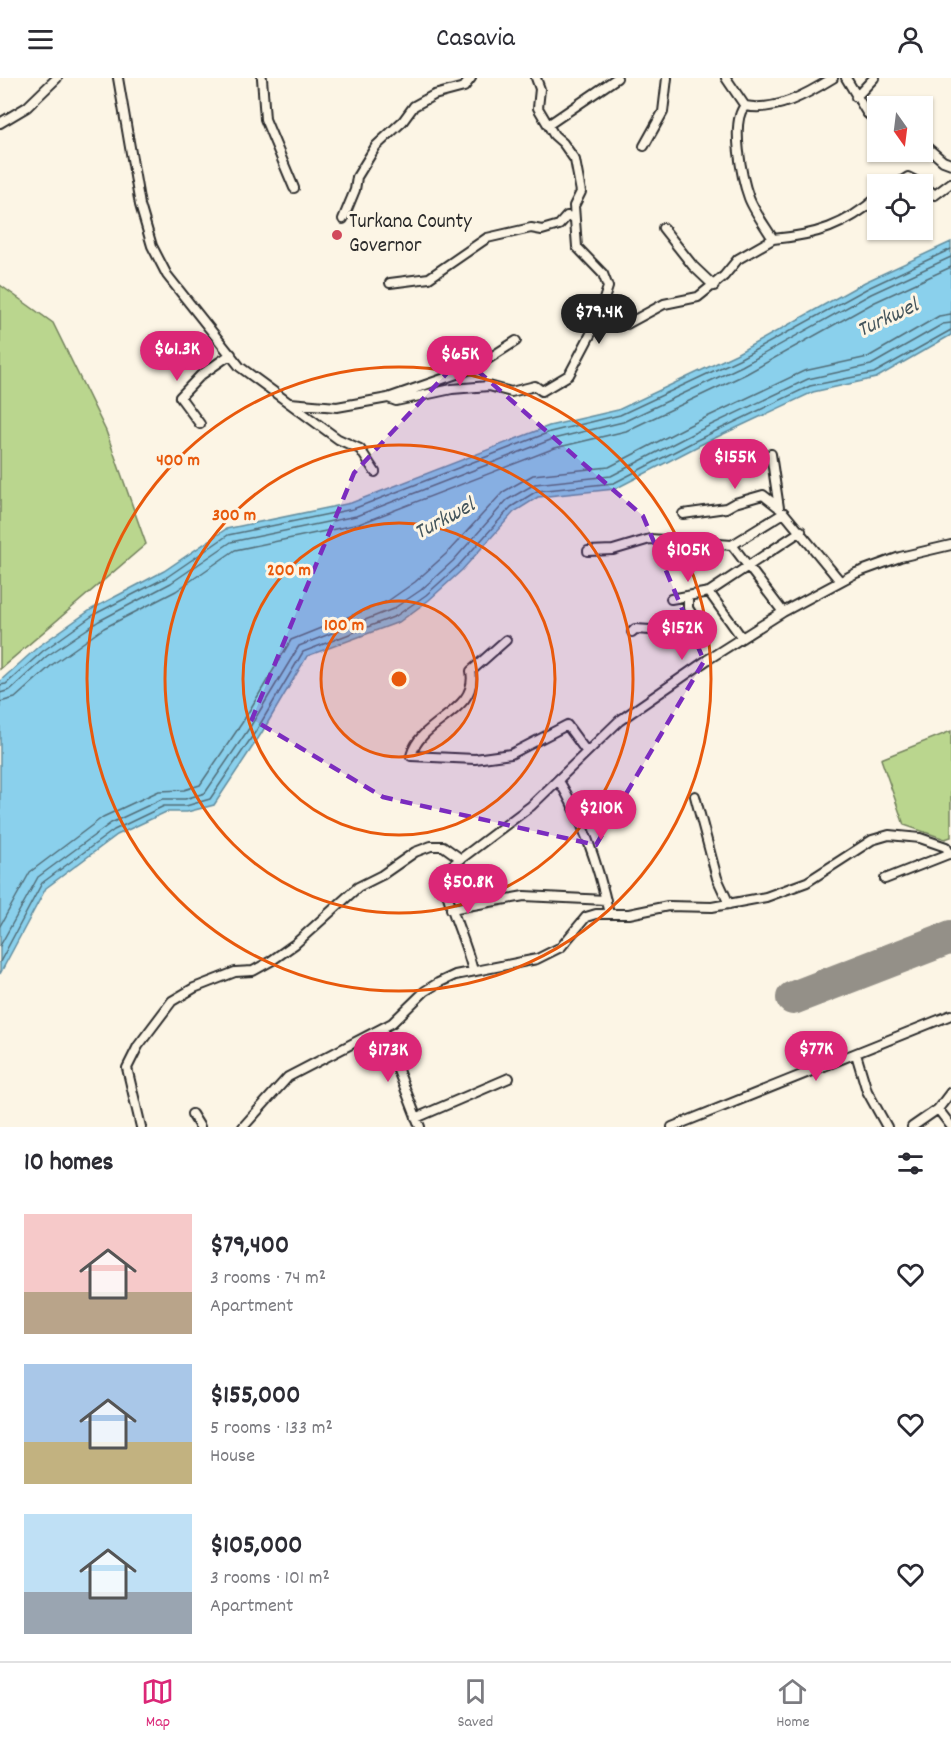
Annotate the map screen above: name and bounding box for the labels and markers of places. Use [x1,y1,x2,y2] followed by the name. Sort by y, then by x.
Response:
[349,208,472,262] place label: Turkana County Governor
[330,228,344,242] marker: Turkana County Governor
[550,294,648,345] pin: $79.4K
[128,331,226,382] pin: $61.3K
[424,336,496,387] pin: $65K
[693,439,777,490] pin: $155K
[646,532,730,583] pin: $105K
[640,610,724,661] pin: $152K
[389,669,409,689] centre of rings
[559,790,643,841] pin: $210K
[419,864,517,915] pin: $50.8K
[780,1031,852,1082] pin: $77K
[346,1032,430,1083] pin: $173K

